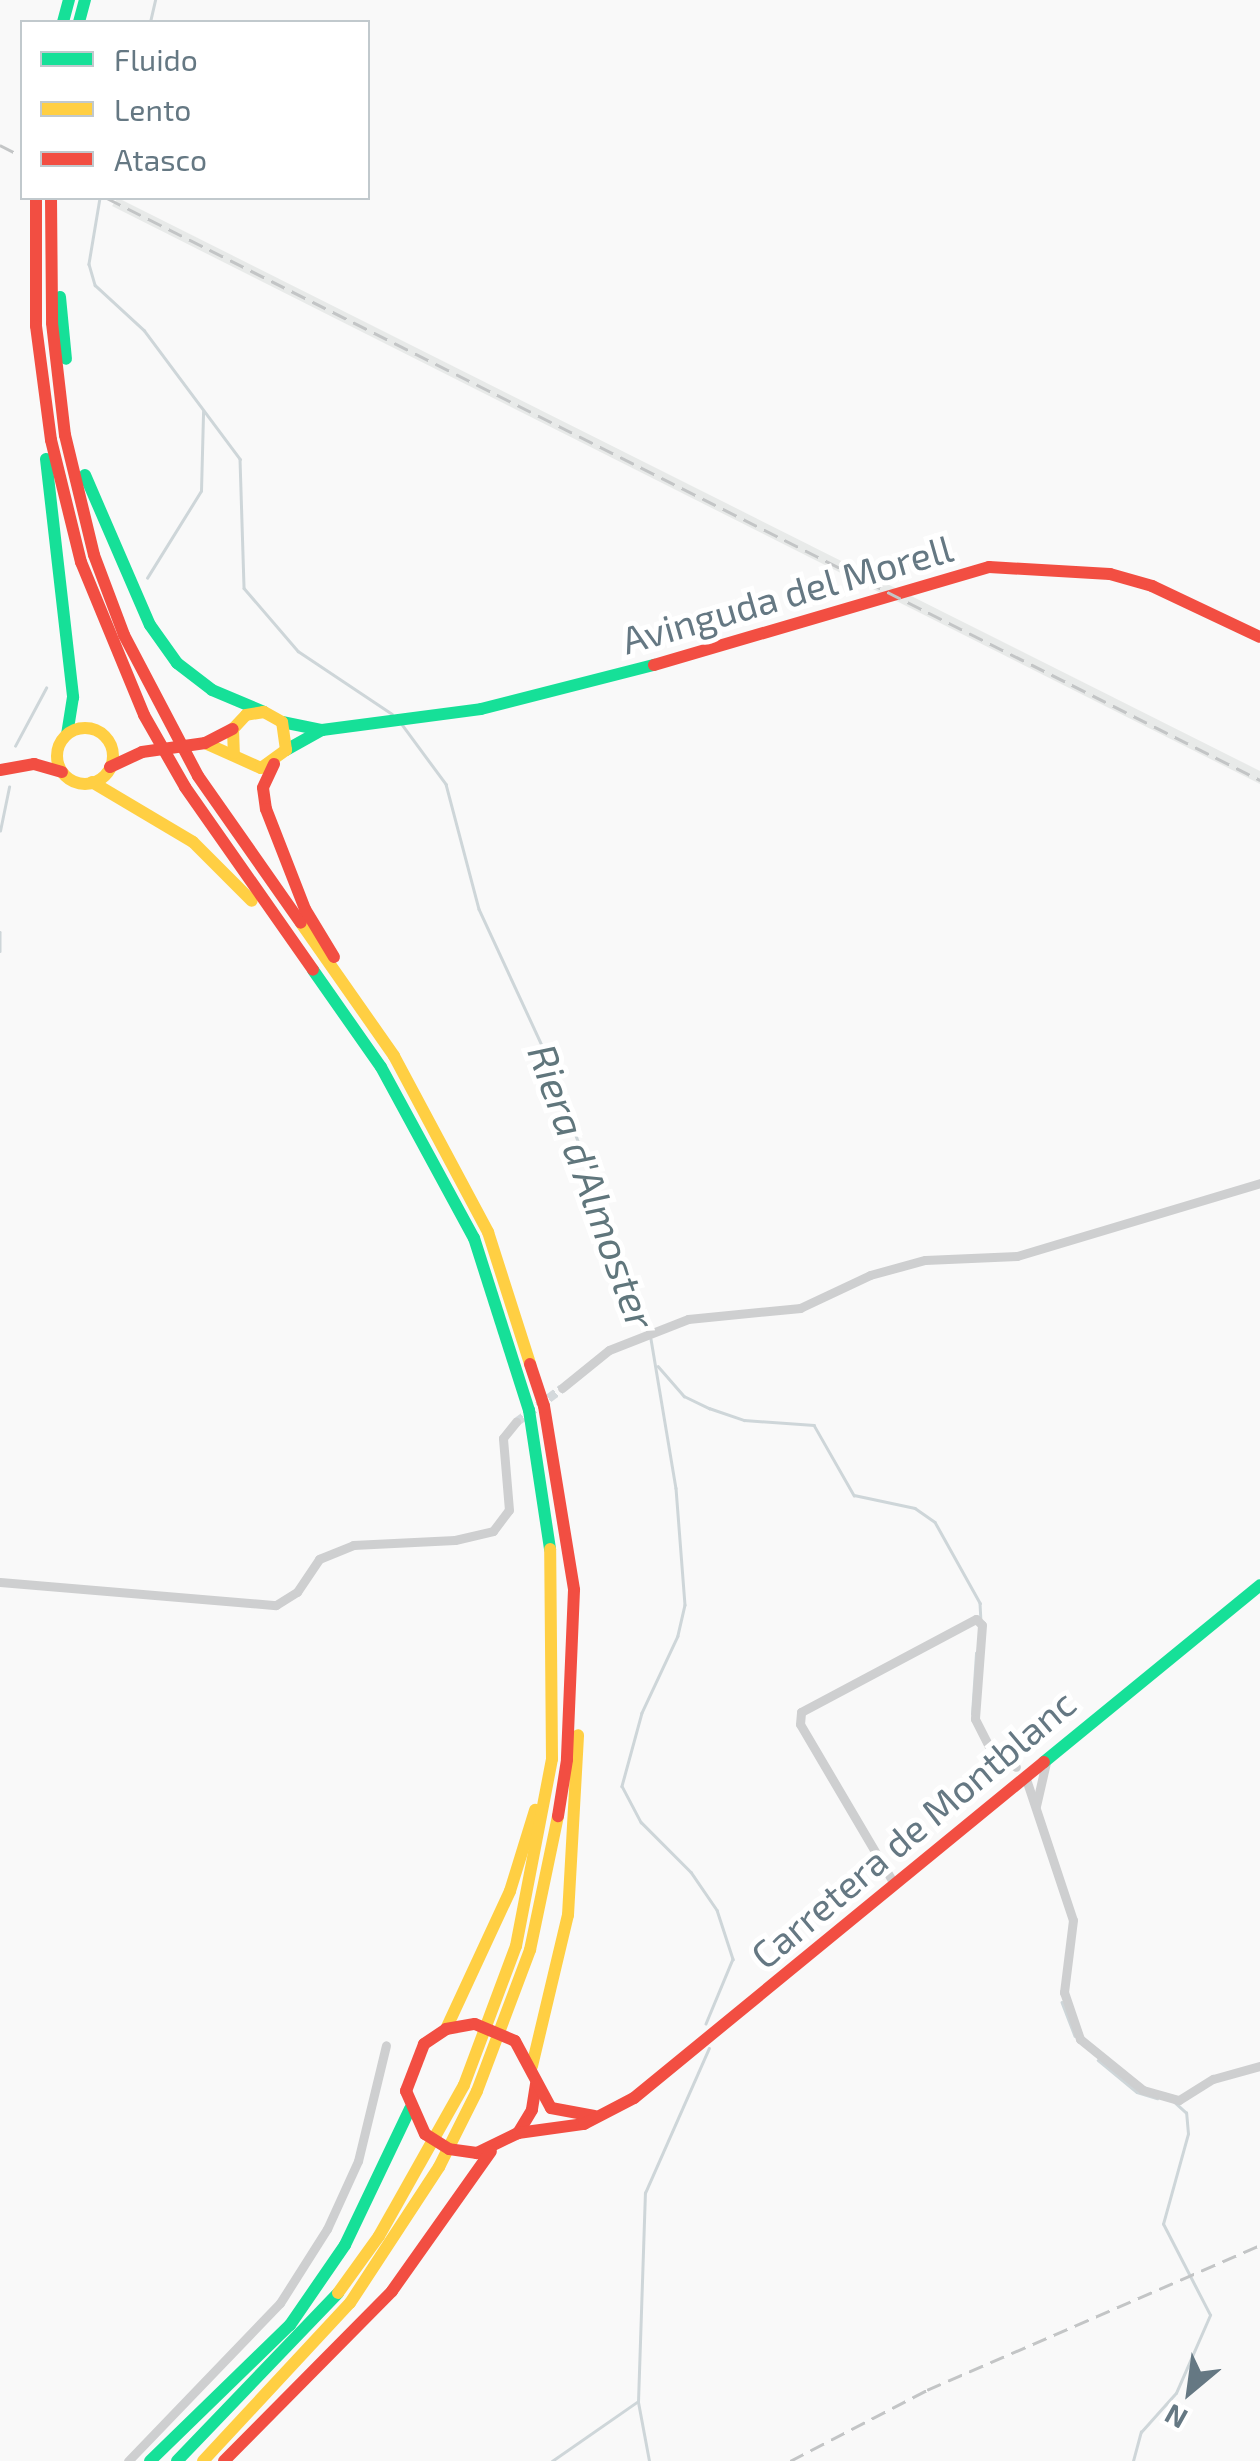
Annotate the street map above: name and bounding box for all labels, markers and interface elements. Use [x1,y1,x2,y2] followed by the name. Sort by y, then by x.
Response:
[20,20,370,200] legend
[114,41,198,77] text: Fluido
[114,91,191,127] text: Lento
[114,141,207,177] text: Atasco
[616,525,958,663] street label: Avinguda del Morell
[519,1037,667,1335] water label: Riera d'Almoster
[742,1680,1084,1978] street label: Carretera de Montblanc
[1140,2341,1240,2441] north arrow
[1158,2397,1193,2437] text: N

